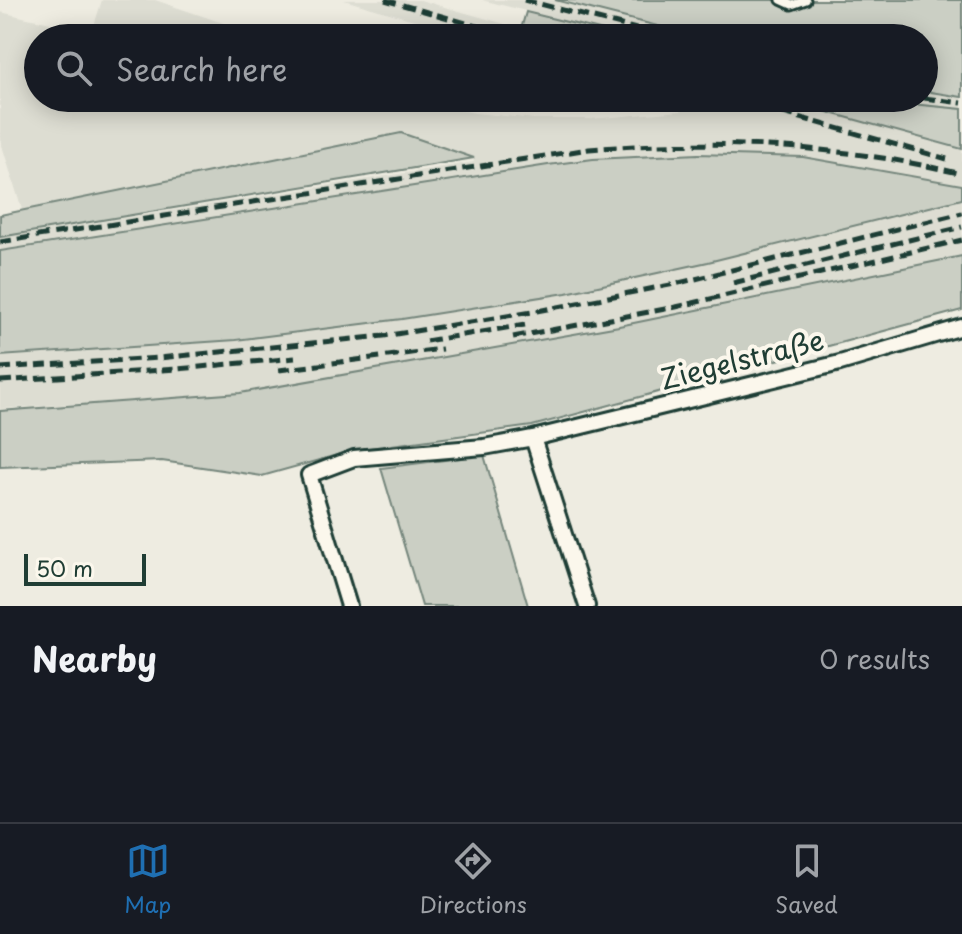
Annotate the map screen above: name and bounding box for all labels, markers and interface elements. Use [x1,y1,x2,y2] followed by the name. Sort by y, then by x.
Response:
[24,24,938,112] search box
[52,46,96,90] icon: search
[116,46,288,91] text: Search here
[655,317,828,400] street label: Ziegelstraße
[24,550,146,586] scale bar
[36,551,93,584] text: 50 m
[32,632,157,684] text: Nearby
[819,639,930,678] text: 0 results
[124,839,171,920] tab: Map
[420,839,527,920] tab: Directions
[775,839,838,920] tab: Saved

